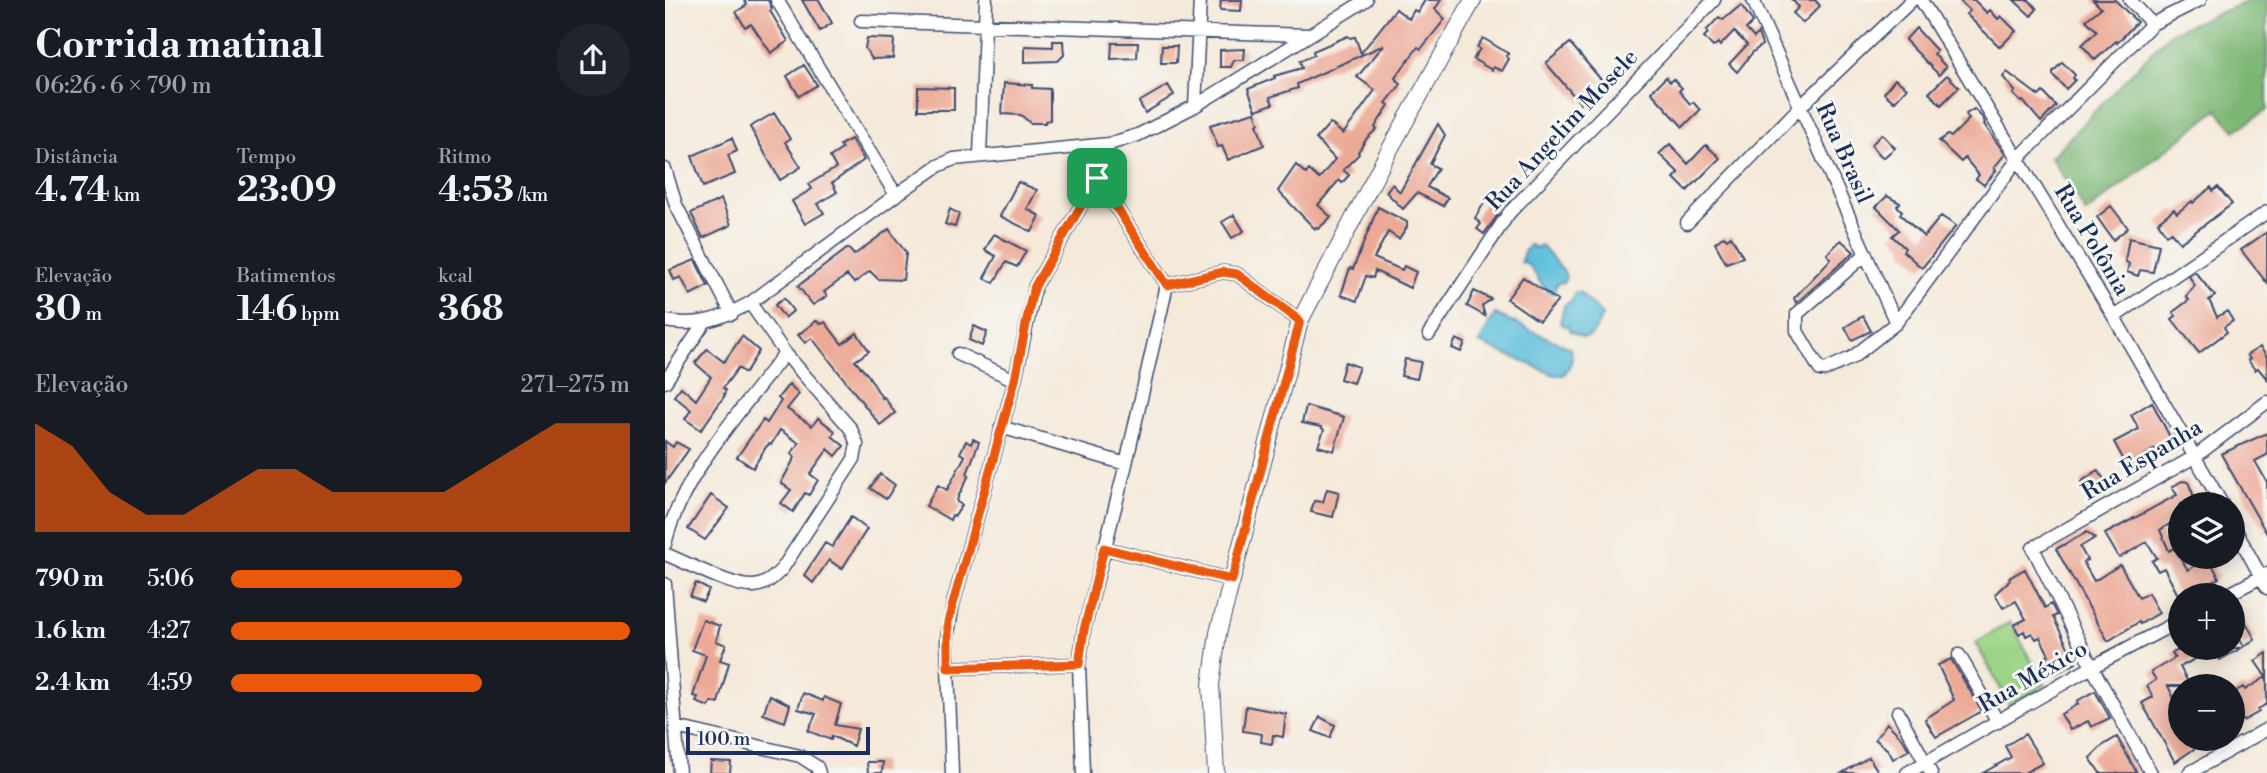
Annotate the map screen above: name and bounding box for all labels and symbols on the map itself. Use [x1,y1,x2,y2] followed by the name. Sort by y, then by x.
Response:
[1480,43,1644,217] street label: Rua Angelim Mosele
[1809,98,1879,208] street label: Rua Brasil
[1067,148,1127,208] pin
[2048,179,2136,301] street label: Rua Polônia
[2077,413,2208,507] street label: Rua Espanha
[1974,635,2092,719] street label: Rua México
[686,724,870,756] scale bar

